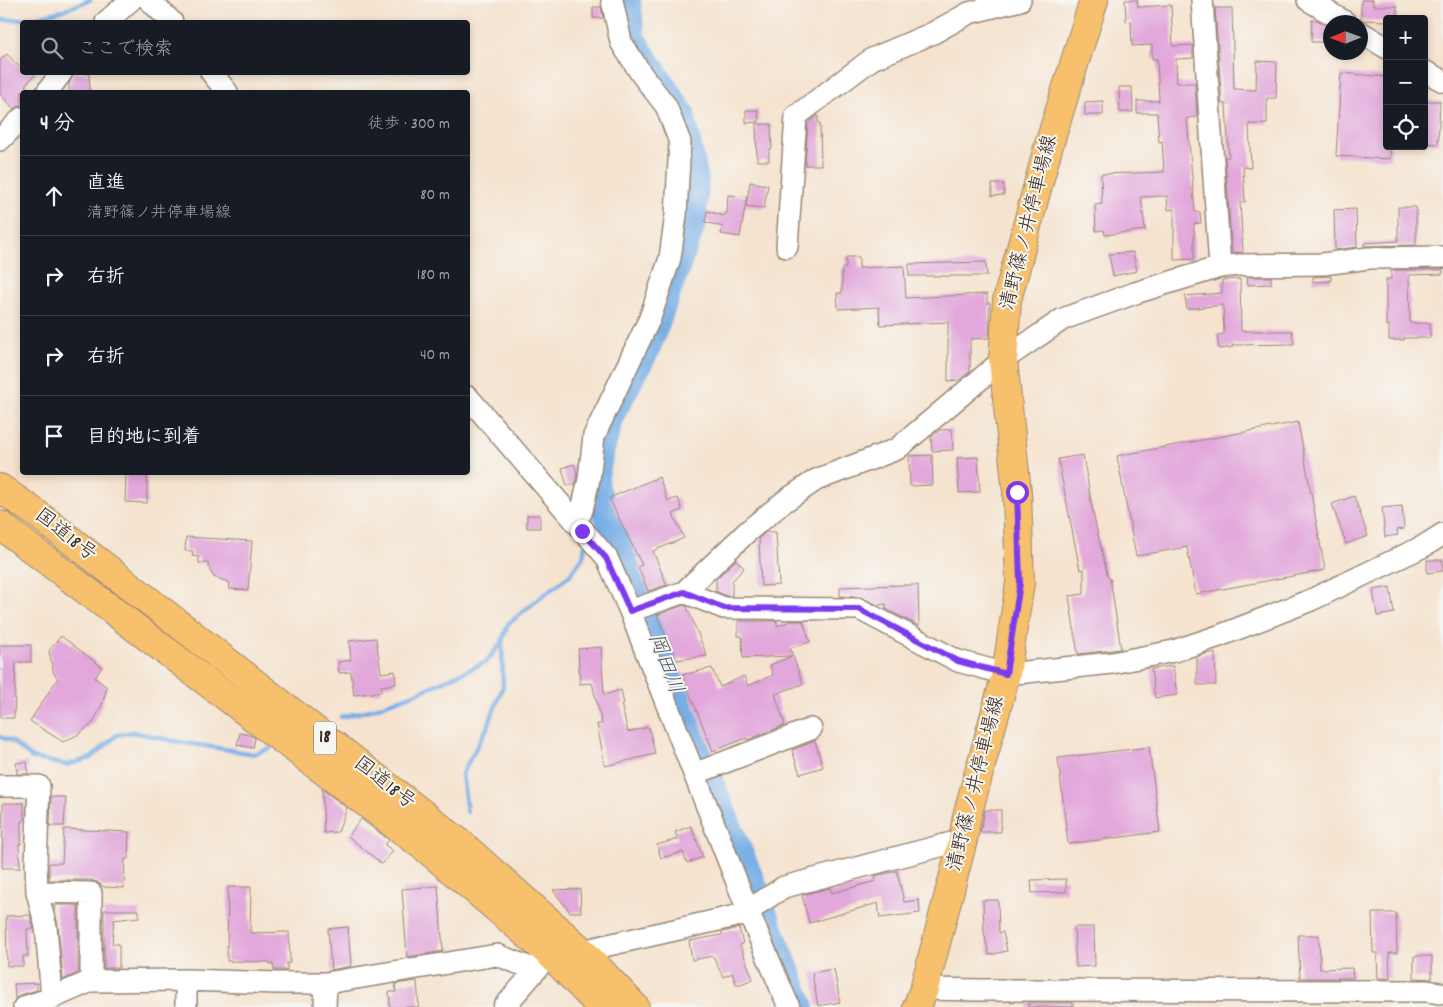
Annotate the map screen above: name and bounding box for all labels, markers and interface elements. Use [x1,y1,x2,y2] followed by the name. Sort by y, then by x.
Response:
[1323,15,1368,60] north arrow
[1383,15,1428,150] map controls
[1383,15,1428,60] button: +
[20,20,470,75] search box
[38,34,66,62] icon: search
[78,37,173,64] text: ここで検索
[1383,60,1428,105] button: −
[1383,105,1428,150] button: locate
[40,110,75,140] text: 4 分
[368,113,450,136] text: 徒歩 · 300 m
[995,132,1065,314] street label: 清野篠ノ井停車場線
[87,171,125,198] text: 直進
[40,182,68,210] icon: ahead
[420,184,450,207] text: 80 m
[87,202,231,225] text: 清野篠ノ井停車場線
[40,262,68,290] icon: right
[417,264,450,287] text: 180 m
[87,265,125,292] text: 右折
[40,342,68,370] icon: right
[420,344,450,367] text: 40 m
[87,345,125,372] text: 右折
[40,422,68,450] icon: arrive
[87,425,201,452] text: 目的地に到着
[1006,481,1029,504] route start
[28,503,102,569] street label: 国道18号
[571,520,594,543] route end
[639,629,689,699] water label: 岡田川
[942,693,1012,875] street label: 清野篠ノ井停車場線
[314,721,336,754] road number: 18
[347,751,421,817] street label: 国道18号

